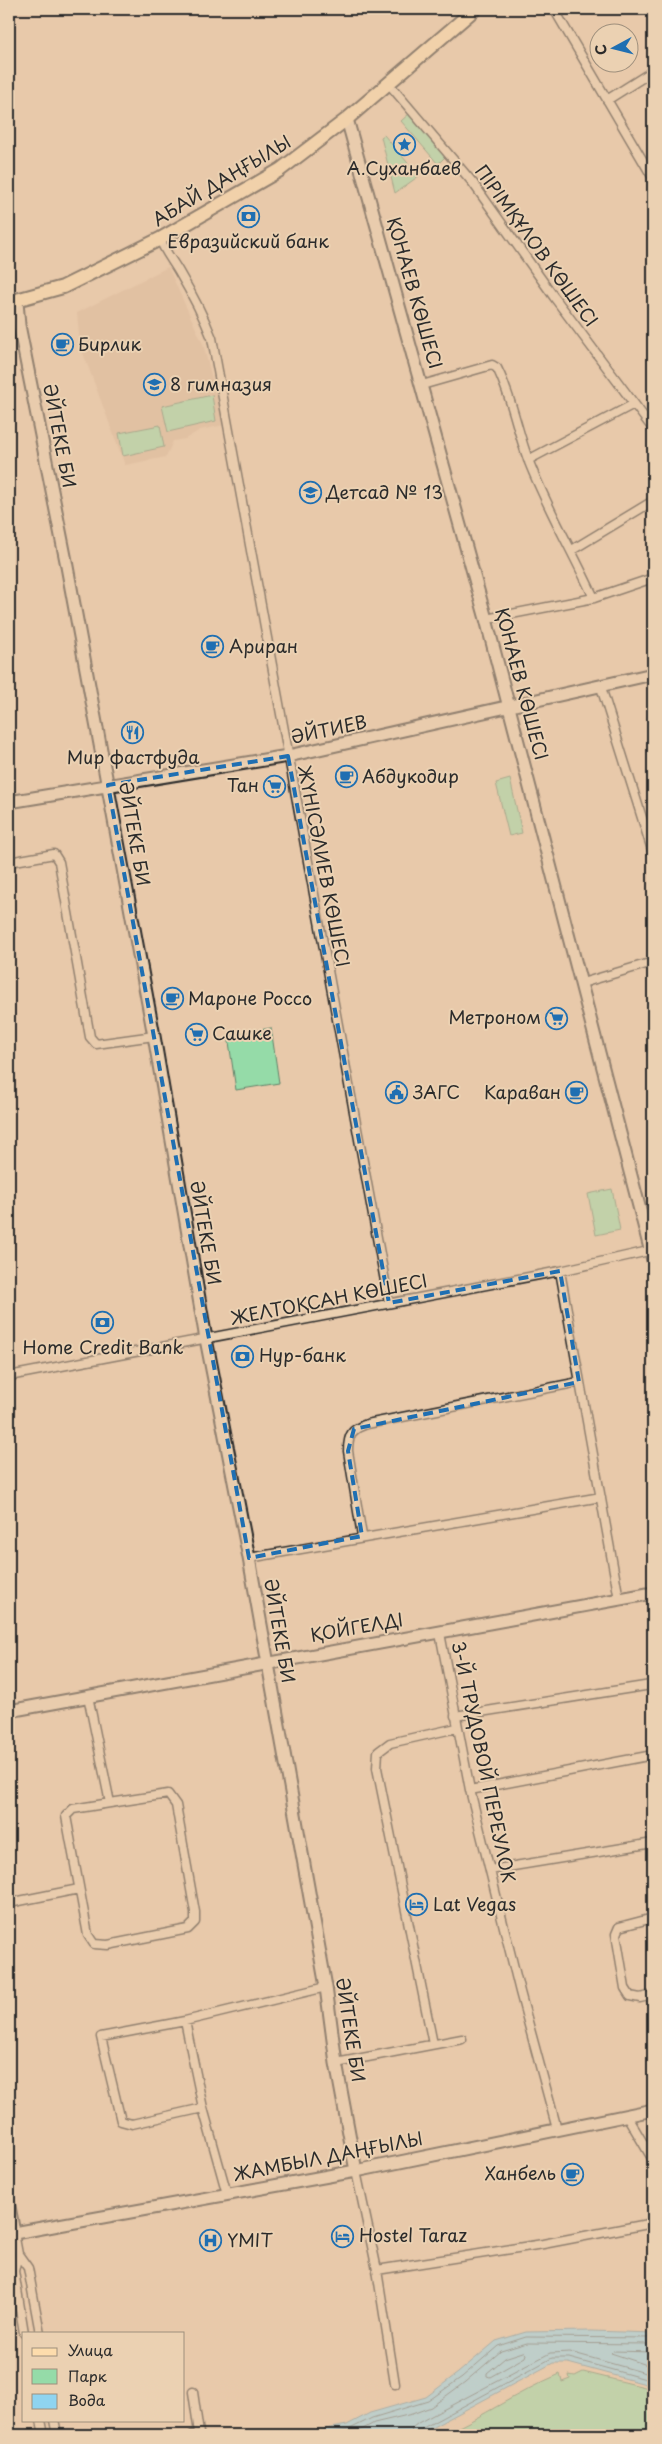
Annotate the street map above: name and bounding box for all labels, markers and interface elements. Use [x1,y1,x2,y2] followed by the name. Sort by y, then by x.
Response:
[590,22,640,72] north arrow
[590,43,612,56] text: С
[147,128,296,232] street label: АБАЙ ДАҢҒЫЛЫ
[392,132,416,156] place icon: А.Суханбаев
[347,154,461,181] place label: А.Суханбаев
[469,159,605,332] street label: ПІРІМҚҰЛОВ КӨШЕСІ
[236,205,260,229] bank icon: Евразийский банк
[381,214,450,372] street label: ҚОНАЕВ КӨШЕСІ
[167,227,329,254] place label: Евразийский банк
[78,330,141,357] place label: Бирлик
[50,333,74,357] cafe icon: Бирлик
[170,370,272,397] place label: 8 гимназия
[142,373,166,397] school or university icon: 8 гимназия
[37,381,84,490] street label: ӘЙТЕКЕ БИ
[325,478,443,505] place label: Детсад № 13
[298,481,322,505] school or university icon: Детсад № 13
[489,604,556,763] street label: ҚОНАЕВ КӨШЕСІ
[229,632,298,659] place label: Ариран
[201,635,225,659] cafe icon: Ариран
[288,707,369,750] street label: ӘЙТИЕВ
[121,721,145,745] restaurant icon: Мир фастфуда
[67,743,200,770] place label: Мир фастфуда
[292,762,357,969] street label: ЖҮНІСӘЛИЕВ КӨШЕСІ
[362,762,459,789] place label: Абдукодир
[334,765,358,789] cafe icon: Абдукодир
[227,771,259,798] place label: Тан
[263,774,287,798] supermarket icon: Тан
[113,779,158,888] street label: ӘЙТЕКЕ БИ
[188,984,312,1011] place label: Мароне Россо
[160,987,184,1011] cafe icon: Мароне Россо
[448,1003,541,1030] place label: Метроном
[545,1006,569,1030] supermarket icon: Метроном
[212,1019,272,1046] place label: Сашке
[184,1022,208,1046] supermarket icon: Сашке
[412,1078,460,1105] place label: ЗАГС
[484,1078,561,1105] place label: Караван
[385,1081,409,1105] public building icon: ЗАГС
[565,1081,589,1105] cafe icon: Караван
[184,1178,229,1287] street label: ӘЙТЕКЕ БИ
[227,1266,429,1331] street label: ЖЕЛТОҚСАН КӨШЕСІ
[91,1311,115,1335] bank icon: Home Credit Bank
[23,1333,183,1360] place label: Home Credit Bank
[259,1341,346,1368] place label: Нур-банк
[231,1344,255,1368] bank icon: Нур-банк
[258,1576,303,1685] street label: ӘЙТЕКЕ БИ
[308,1605,405,1648] street label: ҚОЙГЕЛДІ
[446,1639,523,1885] street label: 3-Й ТРУДОВОЙ ПЕРЕУЛОК
[433,1890,516,1917] place label: Lat Vegas
[405,1893,429,1917] hotel icon: Lat Vegas
[330,1975,373,2084] street label: ӘЙТЕКЕ БИ
[231,2124,425,2187] street label: ЖАМБЫЛ ДАҢҒЫЛЫ
[484,2159,556,2186] place label: Ханбель
[560,2162,584,2186] cafe icon: Ханбель
[359,2221,468,2248] place label: Hostel Taraz
[331,2224,355,2248] hotel icon: Hostel Taraz
[227,2226,273,2253] place label: YMIT
[199,2229,223,2253] hospital icon: YMIT
[22,2332,185,2422] legend
[68,2338,113,2361] text: Улица
[68,2364,107,2387] text: Парк
[68,2388,106,2411] text: Вода

